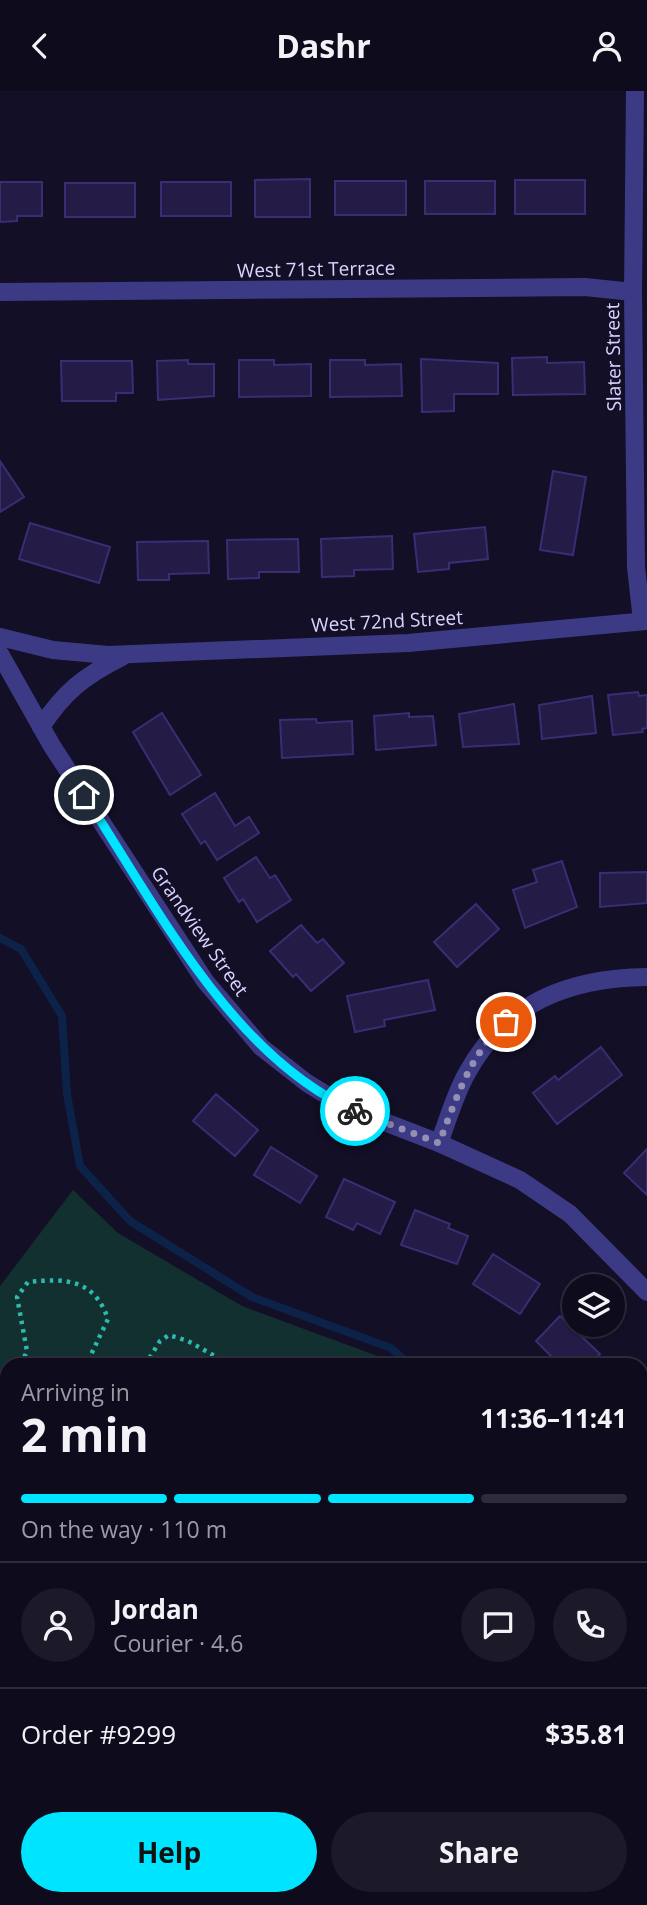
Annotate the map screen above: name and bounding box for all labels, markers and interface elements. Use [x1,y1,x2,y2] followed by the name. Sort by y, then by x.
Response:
[276,24,371,67] text: Dashr
[21,27,59,65] icon: back
[588,27,626,65] icon: person
[237,255,395,283] street label: West 71st Terrace
[599,302,627,412] street label: Slater Street
[310,604,464,638] street label: West 72nd Street
[54,765,114,825] pin
[65,776,103,814] icon: home
[145,861,255,1001] street label: Grandview Street
[476,992,536,1052] pin
[487,1003,525,1041] icon: bag
[320,1076,390,1146] courier
[336,1092,374,1130] icon: bike
[562,1274,625,1337] map controls
[562,1274,625,1337] button: layers
[21,1376,130,1408] text: Arriving in
[480,1400,627,1436] text: 11:36–11:41
[21,1403,149,1465] text: 2 min
[21,1513,227,1545] text: On the way · 110 m
[21,1588,95,1662] button: person
[461,1588,535,1662] button: chat
[553,1588,627,1662] button: phone
[113,1591,199,1627] text: Jordan
[113,1627,243,1659] text: Courier · 4.6
[21,1716,176,1752] text: Order #9299
[545,1716,627,1752] text: $35.81
[21,1812,317,1892] button: Help
[331,1812,627,1892] button: Share

